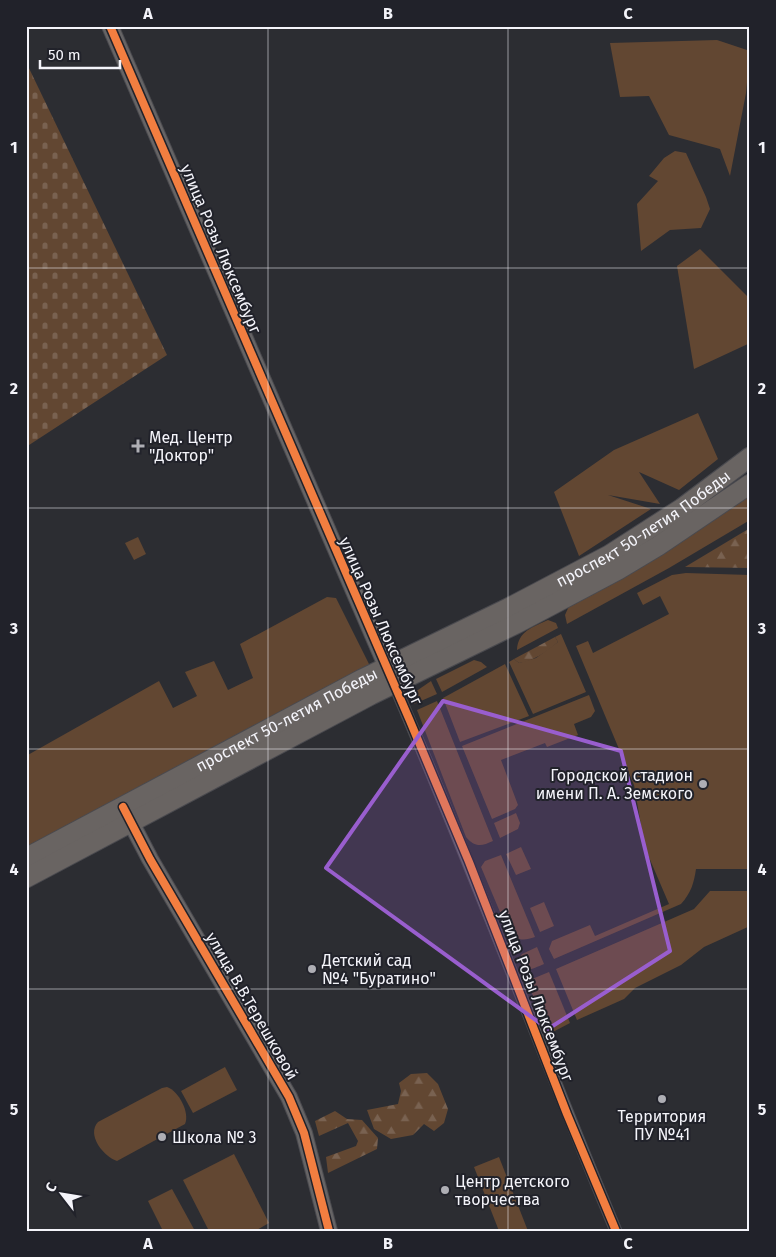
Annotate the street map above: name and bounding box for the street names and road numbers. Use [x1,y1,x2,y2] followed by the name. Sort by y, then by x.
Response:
[177,161,265,337] street label: улица Розы Люксембург
[553,466,734,591] street label: проспект 50-летия Победы
[335,534,427,708] street label: улица Розы Люксембург
[192,664,380,775] street label: проспект 50-летия Победы
[495,908,578,1085] street label: улица Розы Люксембург
[202,929,302,1083] street label: улица В.В.Терешковой

